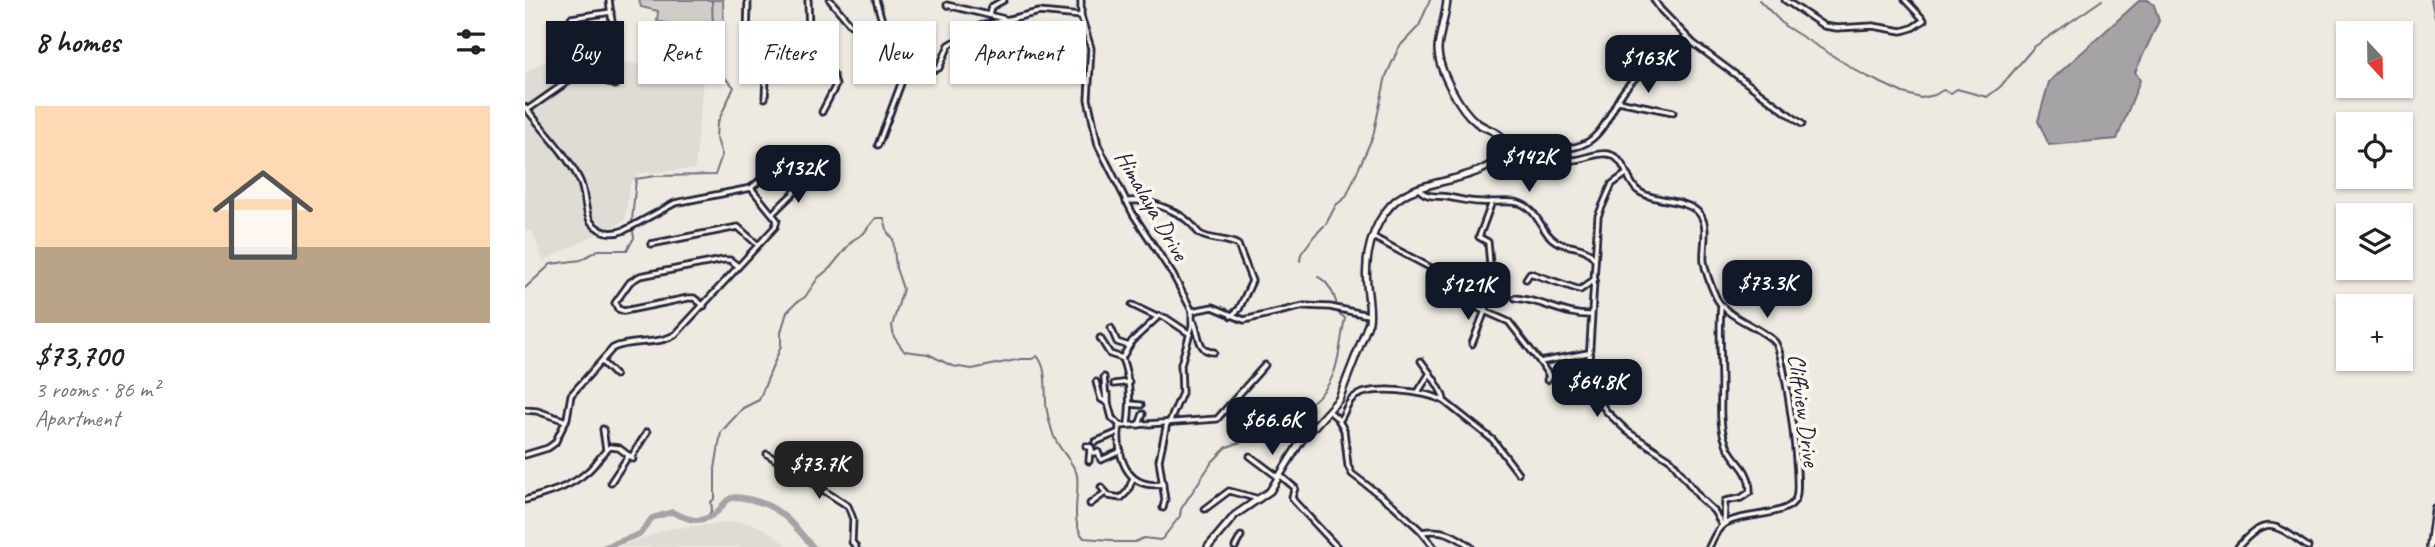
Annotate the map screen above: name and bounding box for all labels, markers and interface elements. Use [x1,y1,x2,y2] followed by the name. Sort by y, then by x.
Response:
[546,21,624,84] chip: Buy
[638,21,725,84] chip: Rent
[739,21,839,84] chip: Filters
[853,21,936,84] chip: New
[950,21,1086,84] chip: Apartment
[2336,21,2413,98] north arrow
[2336,21,2413,371] map controls
[35,23,120,61] text: 8 homes
[452,23,490,61] icon: filters
[1599,36,1697,95] pin: $163K
[1621,43,1675,72] text: $163K
[2336,112,2413,189] button: locate
[1480,134,1578,194] pin: $142K
[1502,142,1556,171] text: $142K
[1108,144,1197,268] street label: Himalaya Drive
[749,146,847,205] pin: $132K
[200,152,326,278] icon: home
[771,153,825,182] text: $132K
[2336,203,2413,280] button: layers
[1710,260,1824,320] pin: $73.3K
[1419,262,1517,322] pin: $121K
[1738,268,1796,297] text: $73.3K
[1441,270,1495,299] text: $121K
[2336,294,2413,371] button: +
[35,337,122,375] text: $73,700
[1781,352,1827,470] street label: Cliffview Drive
[1540,360,1654,419] pin: $64.8K
[1568,367,1626,396] text: $64.8K
[35,375,159,404] text: 3 rooms · 86 m²
[1215,398,1329,457] pin: $66.6K
[35,404,120,433] text: Apartment
[1242,405,1302,434] text: $66.6K
[762,442,876,501] pin: $73.7K
[790,449,848,478] text: $73.7K

